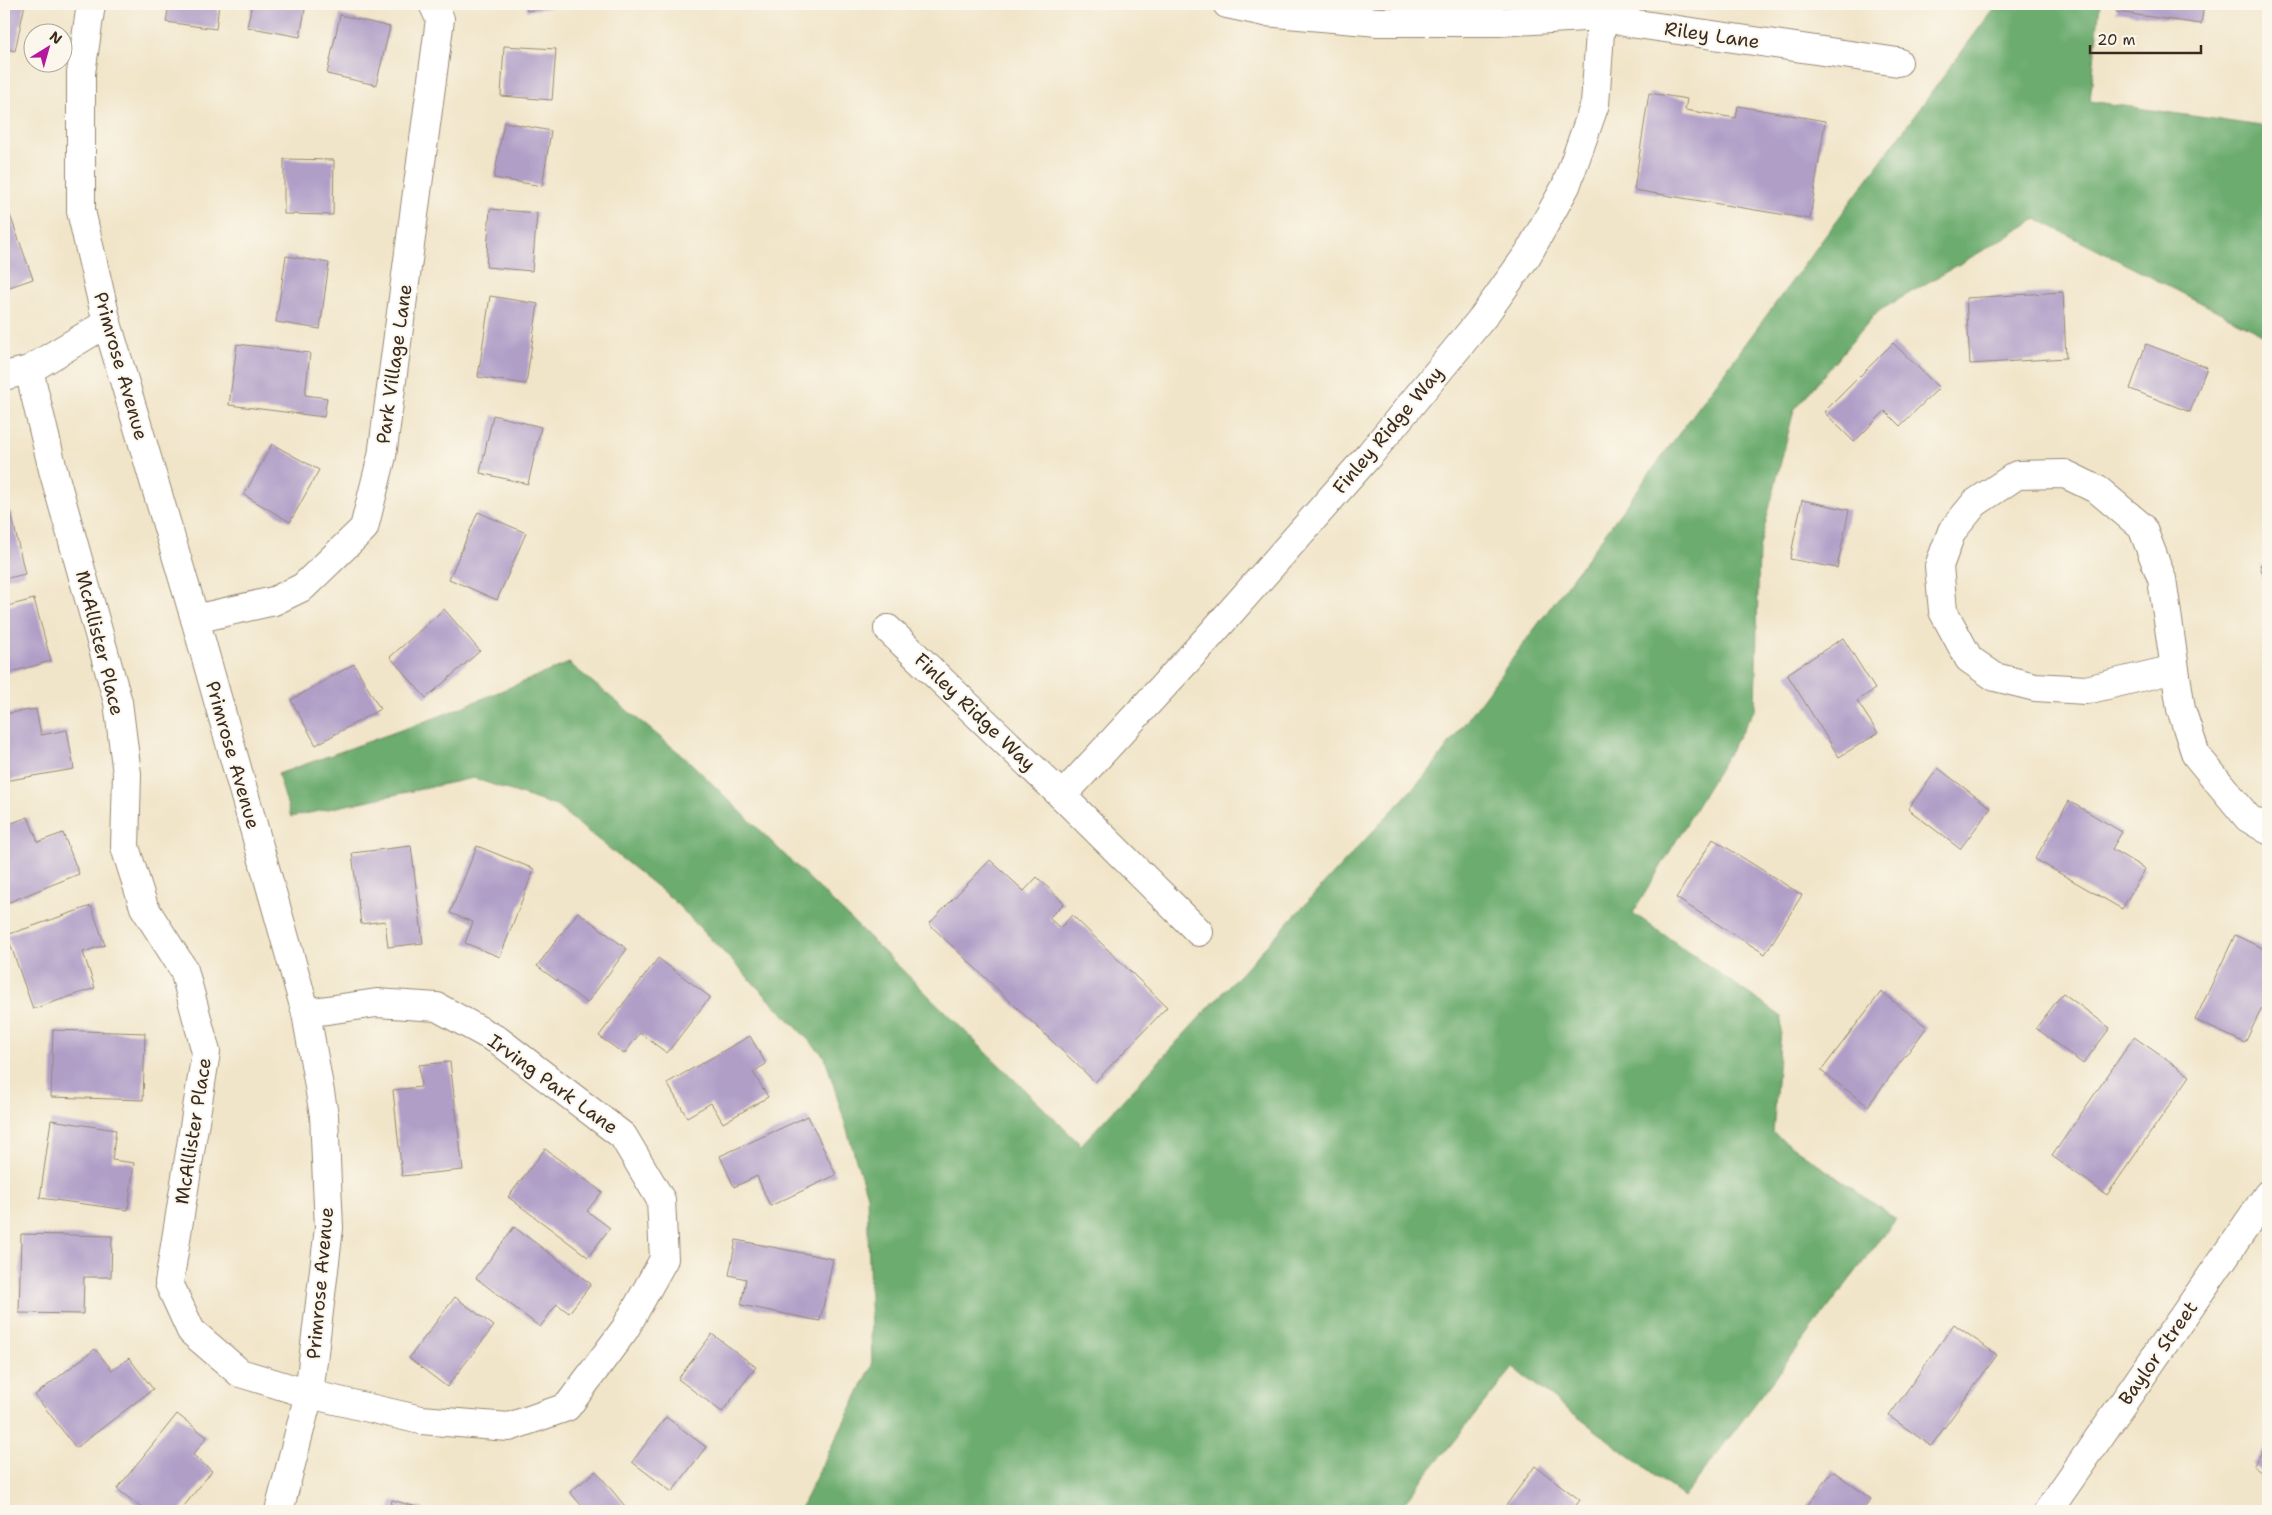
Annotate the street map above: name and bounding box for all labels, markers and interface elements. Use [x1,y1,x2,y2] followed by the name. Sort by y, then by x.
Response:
[1663,16,1761,54] street label: Riley Lane
[22,22,72,72] north arrow
[2090,22,2201,54] scale bar
[46,27,66,48] text: N
[2097,30,2136,50] text: 20 m
[370,282,418,446] street label: Park Village Lane
[88,289,154,443] street label: Primrose Avenue
[1327,361,1449,499] street label: Finley Ridge Way
[70,568,130,718] street label: McAllister Place
[909,648,1041,776] street label: Finley Ridge Way
[200,678,266,832] street label: Primrose Avenue
[483,1028,623,1140] street label: Irving Park Lane
[169,1056,217,1206] street label: McAllister Place
[301,1206,339,1360] street label: Primrose Avenue
[2113,1296,2203,1410] street label: Baylor Street

